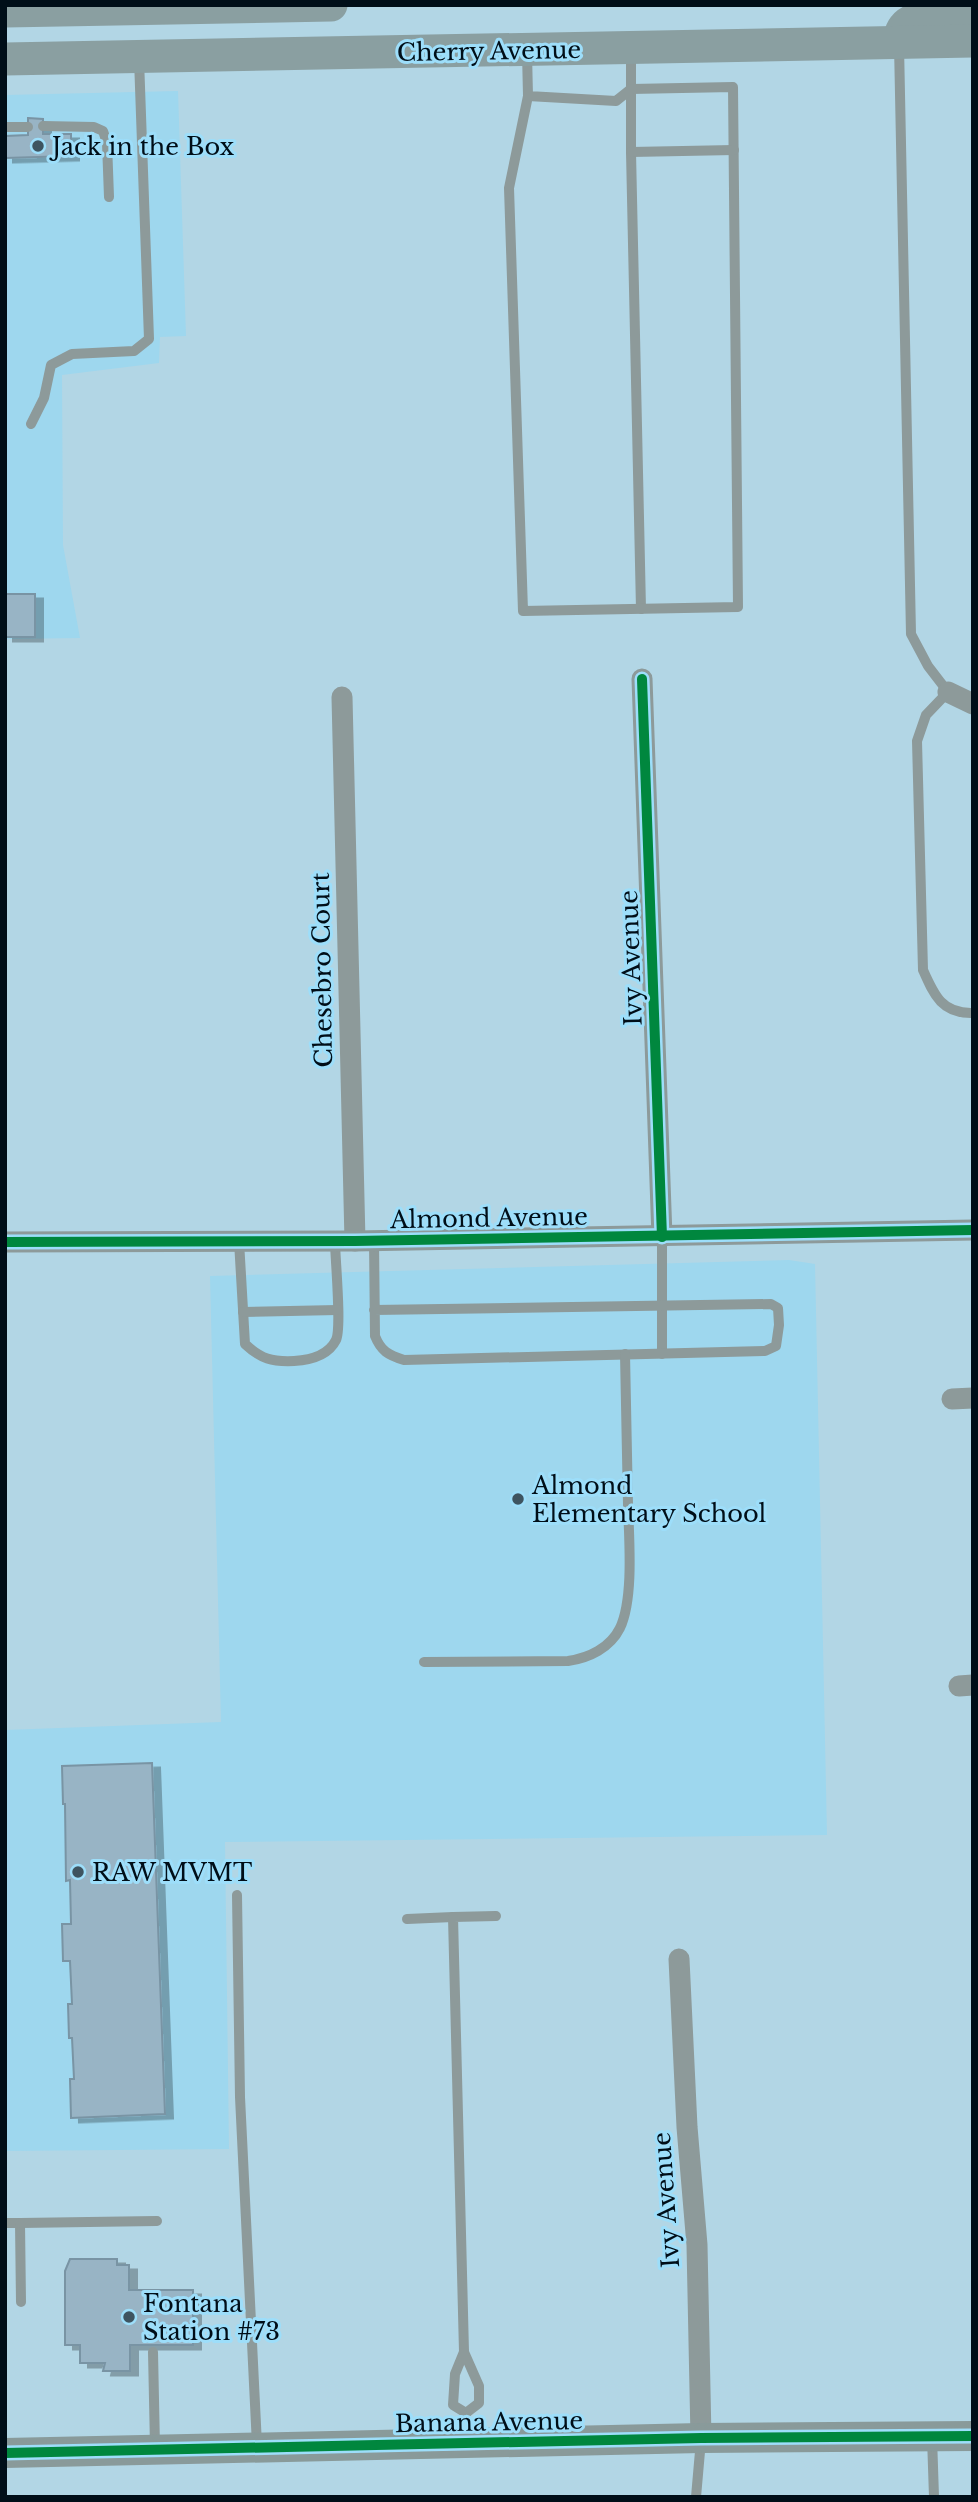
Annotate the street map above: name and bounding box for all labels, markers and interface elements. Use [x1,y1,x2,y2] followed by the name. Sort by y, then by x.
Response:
[397,35,581,67] street label: Cherry Avenue
[49,132,235,161] place label: Jack in the Box
[30,138,46,154] marker: Jack in the Box
[306,872,338,1068] street label: Chesebro Court
[614,890,648,1026] street label: Ivy Avenue
[389,1202,588,1234] street label: Almond Avenue
[531,1471,767,1528] place label: Almond Elementary School
[510,1491,526,1507] marker: Almond Elementary School
[92,1858,252,1887] place label: RAW MVMT
[70,1864,86,1880] marker: RAW MVMT
[647,2131,685,2269] street label: Ivy Avenue
[143,2289,280,2346] place label: Fontana Station #73
[121,2309,137,2325] marker: Fontana Station #73
[395,2406,583,2438] street label: Banana Avenue

